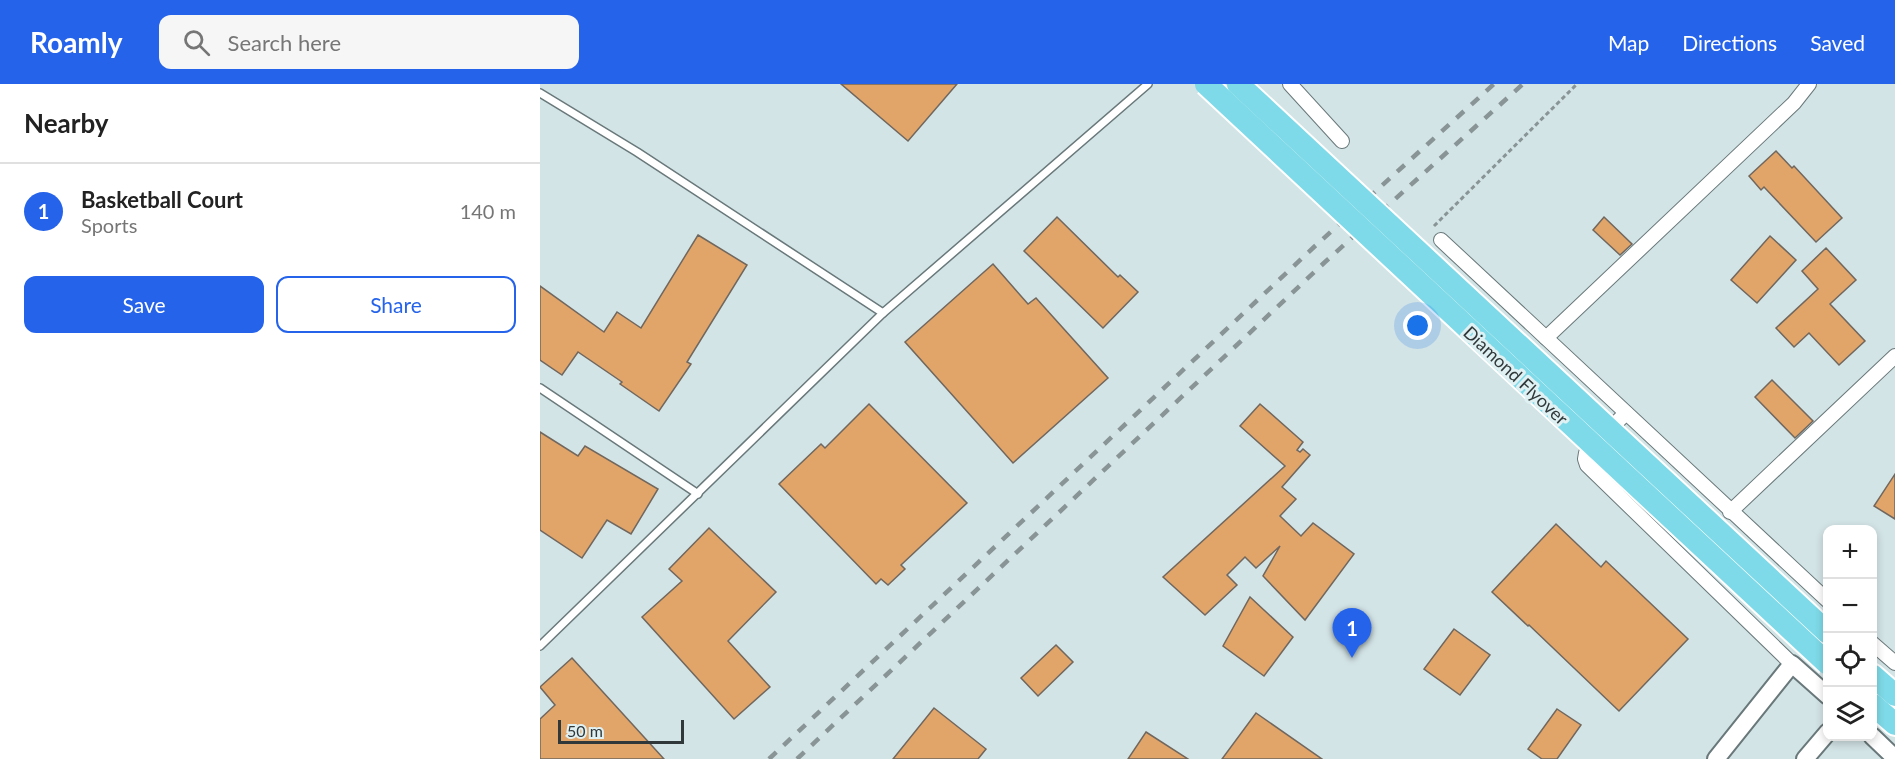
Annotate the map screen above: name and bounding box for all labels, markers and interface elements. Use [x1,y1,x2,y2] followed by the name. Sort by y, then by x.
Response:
[159,15,579,69] search box
[30,25,123,59] text: Roamly
[180,26,213,59] icon: search
[228,29,341,56] text: Search here
[1608,30,1649,55] text: Map
[1682,30,1777,55] text: Directions
[1810,30,1865,55] text: Saved
[24,107,109,139] text: Nearby
[81,186,243,213] text: Basketball Court
[38,199,49,223] text: 1
[460,199,516,223] text: 140 m
[81,213,137,237] text: Sports
[24,276,264,333] button: Save
[276,276,516,333] button: Share
[1403,311,1432,340] your location
[1459,321,1573,429] street label: Diamond Flyover
[1823,525,1877,741] map controls
[1823,525,1877,579] button: +
[1823,579,1877,633] button: −
[1332,608,1372,658] pin: 1
[1823,633,1877,687] button: locate
[1823,687,1877,741] button: layers
[558,717,684,744] scale bar
[567,721,603,740] text: 50 m

